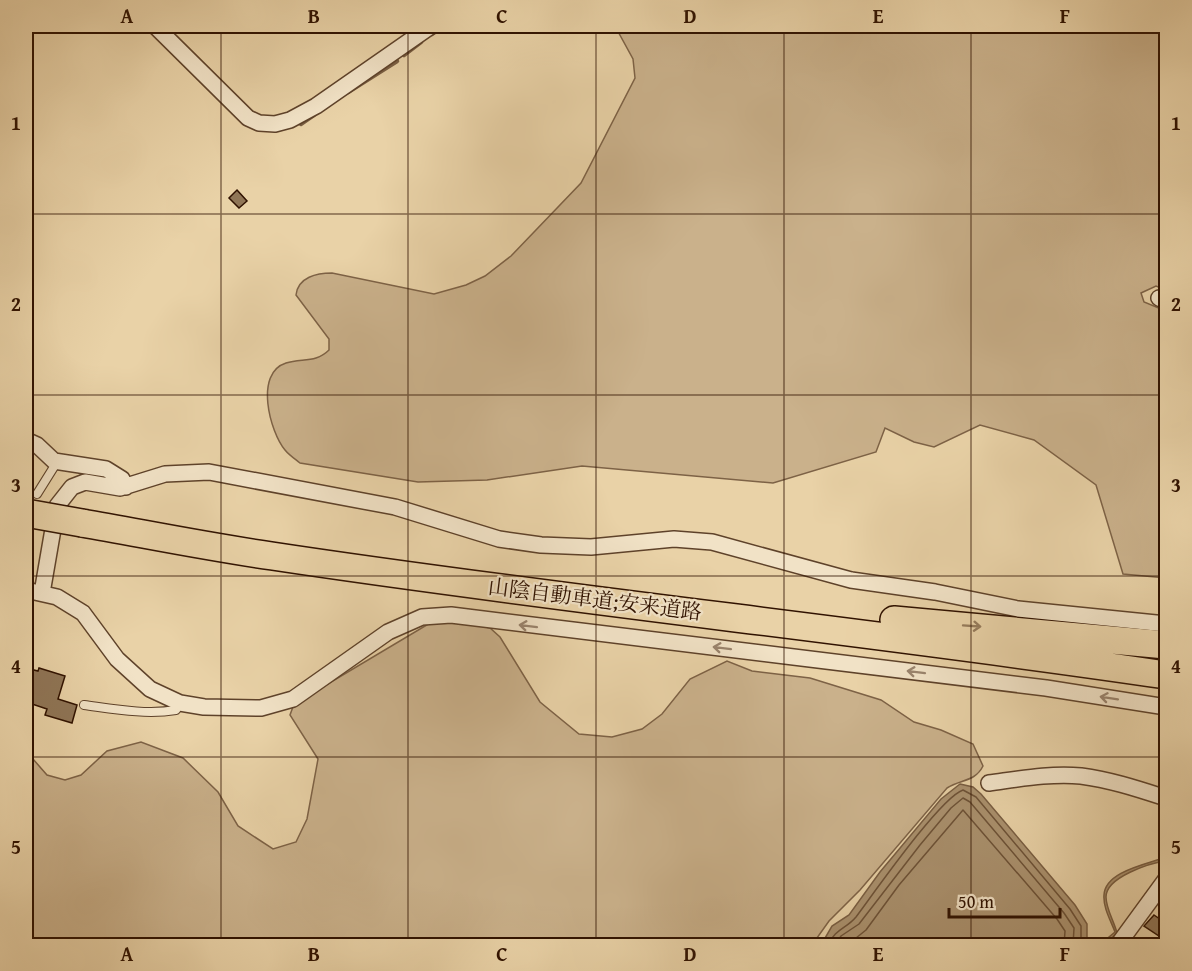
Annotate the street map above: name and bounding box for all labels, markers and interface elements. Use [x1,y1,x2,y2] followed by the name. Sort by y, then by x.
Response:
[121,1,134,30] text: A
[308,1,320,30] text: B
[496,1,508,30] text: C
[683,1,697,30] text: D
[873,1,884,30] text: E
[1060,1,1070,30] text: F
[11,108,21,137] text: 1
[1171,108,1181,137] text: 1
[11,289,21,318] text: 2
[1171,289,1181,318] text: 2
[11,470,21,499] text: 3
[1171,470,1181,499] text: 3
[486,571,704,627] street label: 山陰自動車道;安来道路
[519,620,539,631] one-way arrow
[962,621,982,632] one-way arrow
[713,643,732,654] one-way arrow
[11,651,21,680] text: 4
[1171,651,1181,680] text: 4
[906,666,926,677] one-way arrow
[1099,692,1119,703] one-way arrow
[11,832,21,861] text: 5
[1171,832,1181,861] text: 5
[949,881,1060,919] scale bar
[958,888,994,915] text: 50 m
[121,939,134,968] text: A
[308,939,320,968] text: B
[496,939,508,968] text: C
[683,939,697,968] text: D
[873,939,884,968] text: E
[1060,939,1070,968] text: F

